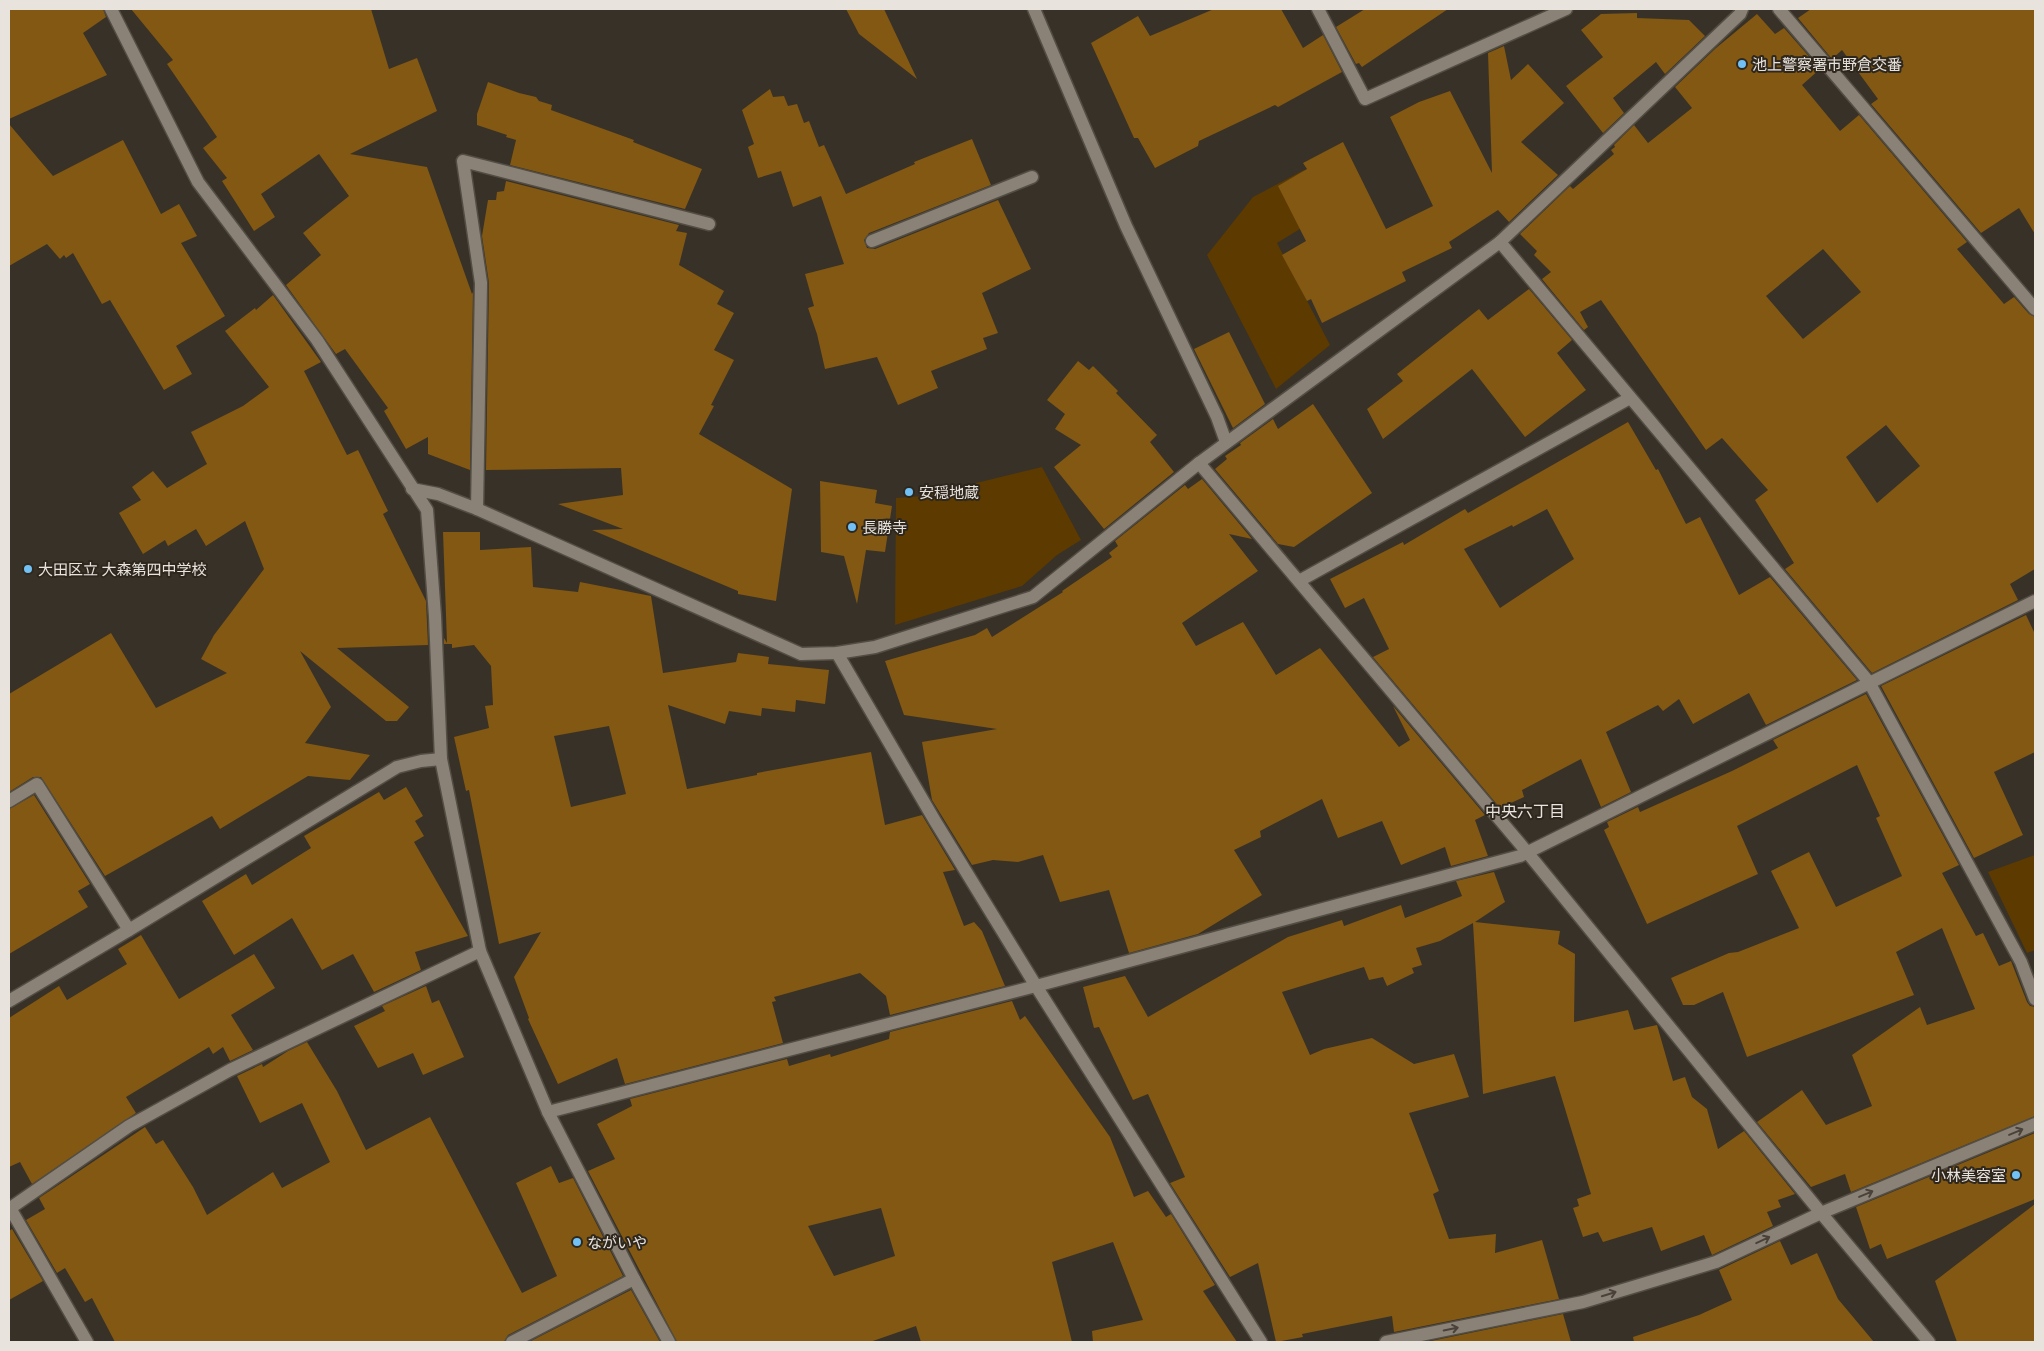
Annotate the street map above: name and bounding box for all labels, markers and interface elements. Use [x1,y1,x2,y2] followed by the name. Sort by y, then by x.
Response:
[1752,54,1902,75] place label: 池上警察署市野倉交番
[1736,58,1748,70] marker: 池上警察署市野倉交番
[919,482,979,503] place label: 安穏地蔵
[903,486,915,498] marker: 安穏地蔵
[862,517,907,538] place label: 長勝寺
[846,521,858,533] marker: 長勝寺
[38,559,206,580] place label: 大田区立 大森第四中学校
[22,563,34,575] marker: 大田区立 大森第四中学校
[1485,800,1565,822] district label: 中央六丁目
[2008,1127,2023,1136] one-way arrow
[1931,1165,2006,1186] place label: 小林美容室
[2010,1169,2022,1181] marker: 小林美容室
[1858,1189,1873,1199] one-way arrow
[587,1232,647,1253] place label: ながいや
[1755,1235,1770,1245] one-way arrow
[571,1236,583,1248] marker: ながいや
[1601,1288,1617,1298] one-way arrow
[1442,1324,1458,1333] one-way arrow

